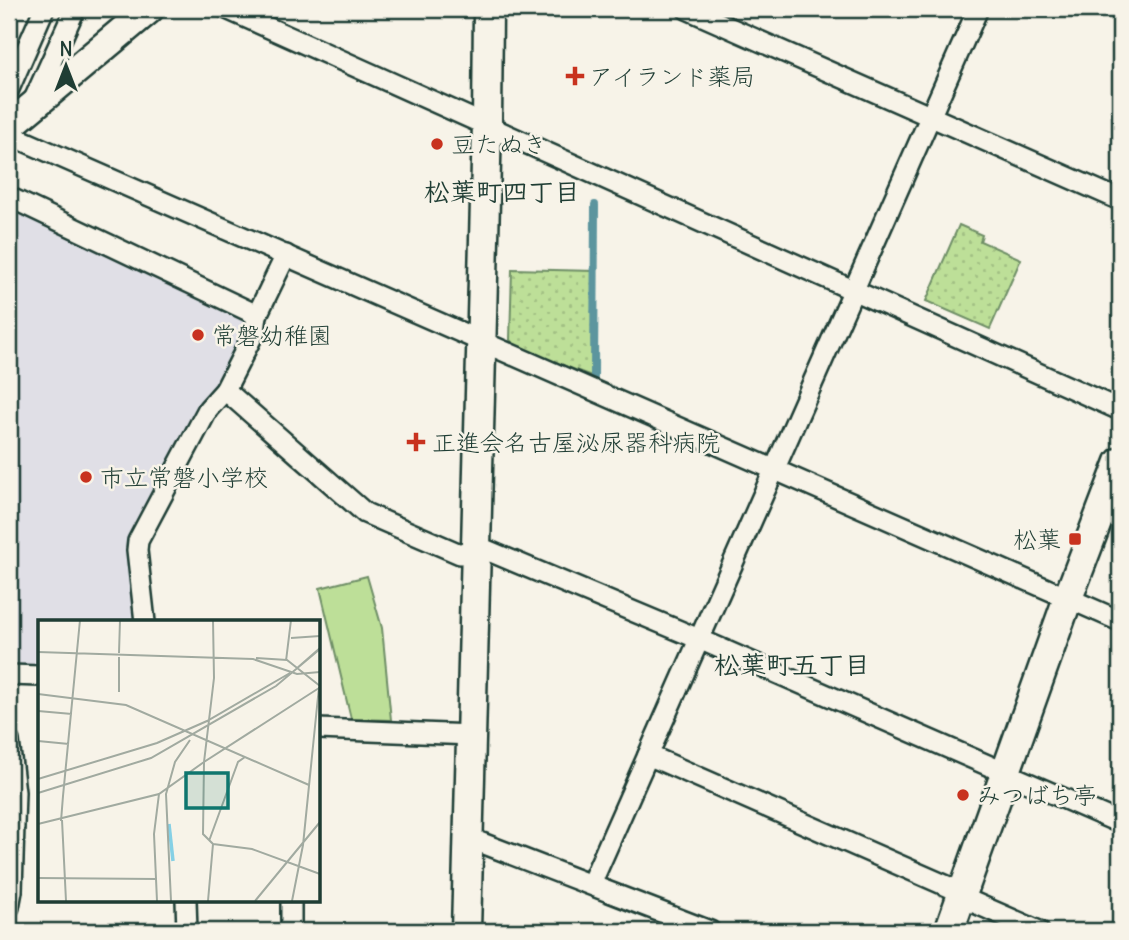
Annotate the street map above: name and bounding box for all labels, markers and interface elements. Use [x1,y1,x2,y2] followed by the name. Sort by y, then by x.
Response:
[32,32,102,102] north arrow
[59,37,73,61] text: N
[589,61,756,91] place label: アイランド薬局
[567,68,583,84] marker: アイランド薬局
[451,129,547,159] place label: 豆たぬき
[429,136,445,152] marker: 豆たぬき
[424,175,580,208] district label: 松葉町四丁目
[212,320,332,350] place label: 常磐幼稚園
[190,327,206,343] marker: 常磐幼稚園
[432,427,720,457] place label: 正進会名古屋泌尿器科病院
[406,432,426,452] marker: 正進会名古屋泌尿器科病院
[100,462,268,492] place label: 市立常磐小学校
[78,469,94,485] marker: 市立常磐小学校
[1013,524,1061,554] place label: 松葉
[1067,531,1083,547] marker: 松葉
[38,620,320,902] inset map
[714,648,870,681] district label: 松葉町五丁目
[977,780,1097,810] place label: みつばち亭
[955,787,971,803] marker: みつばち亭

